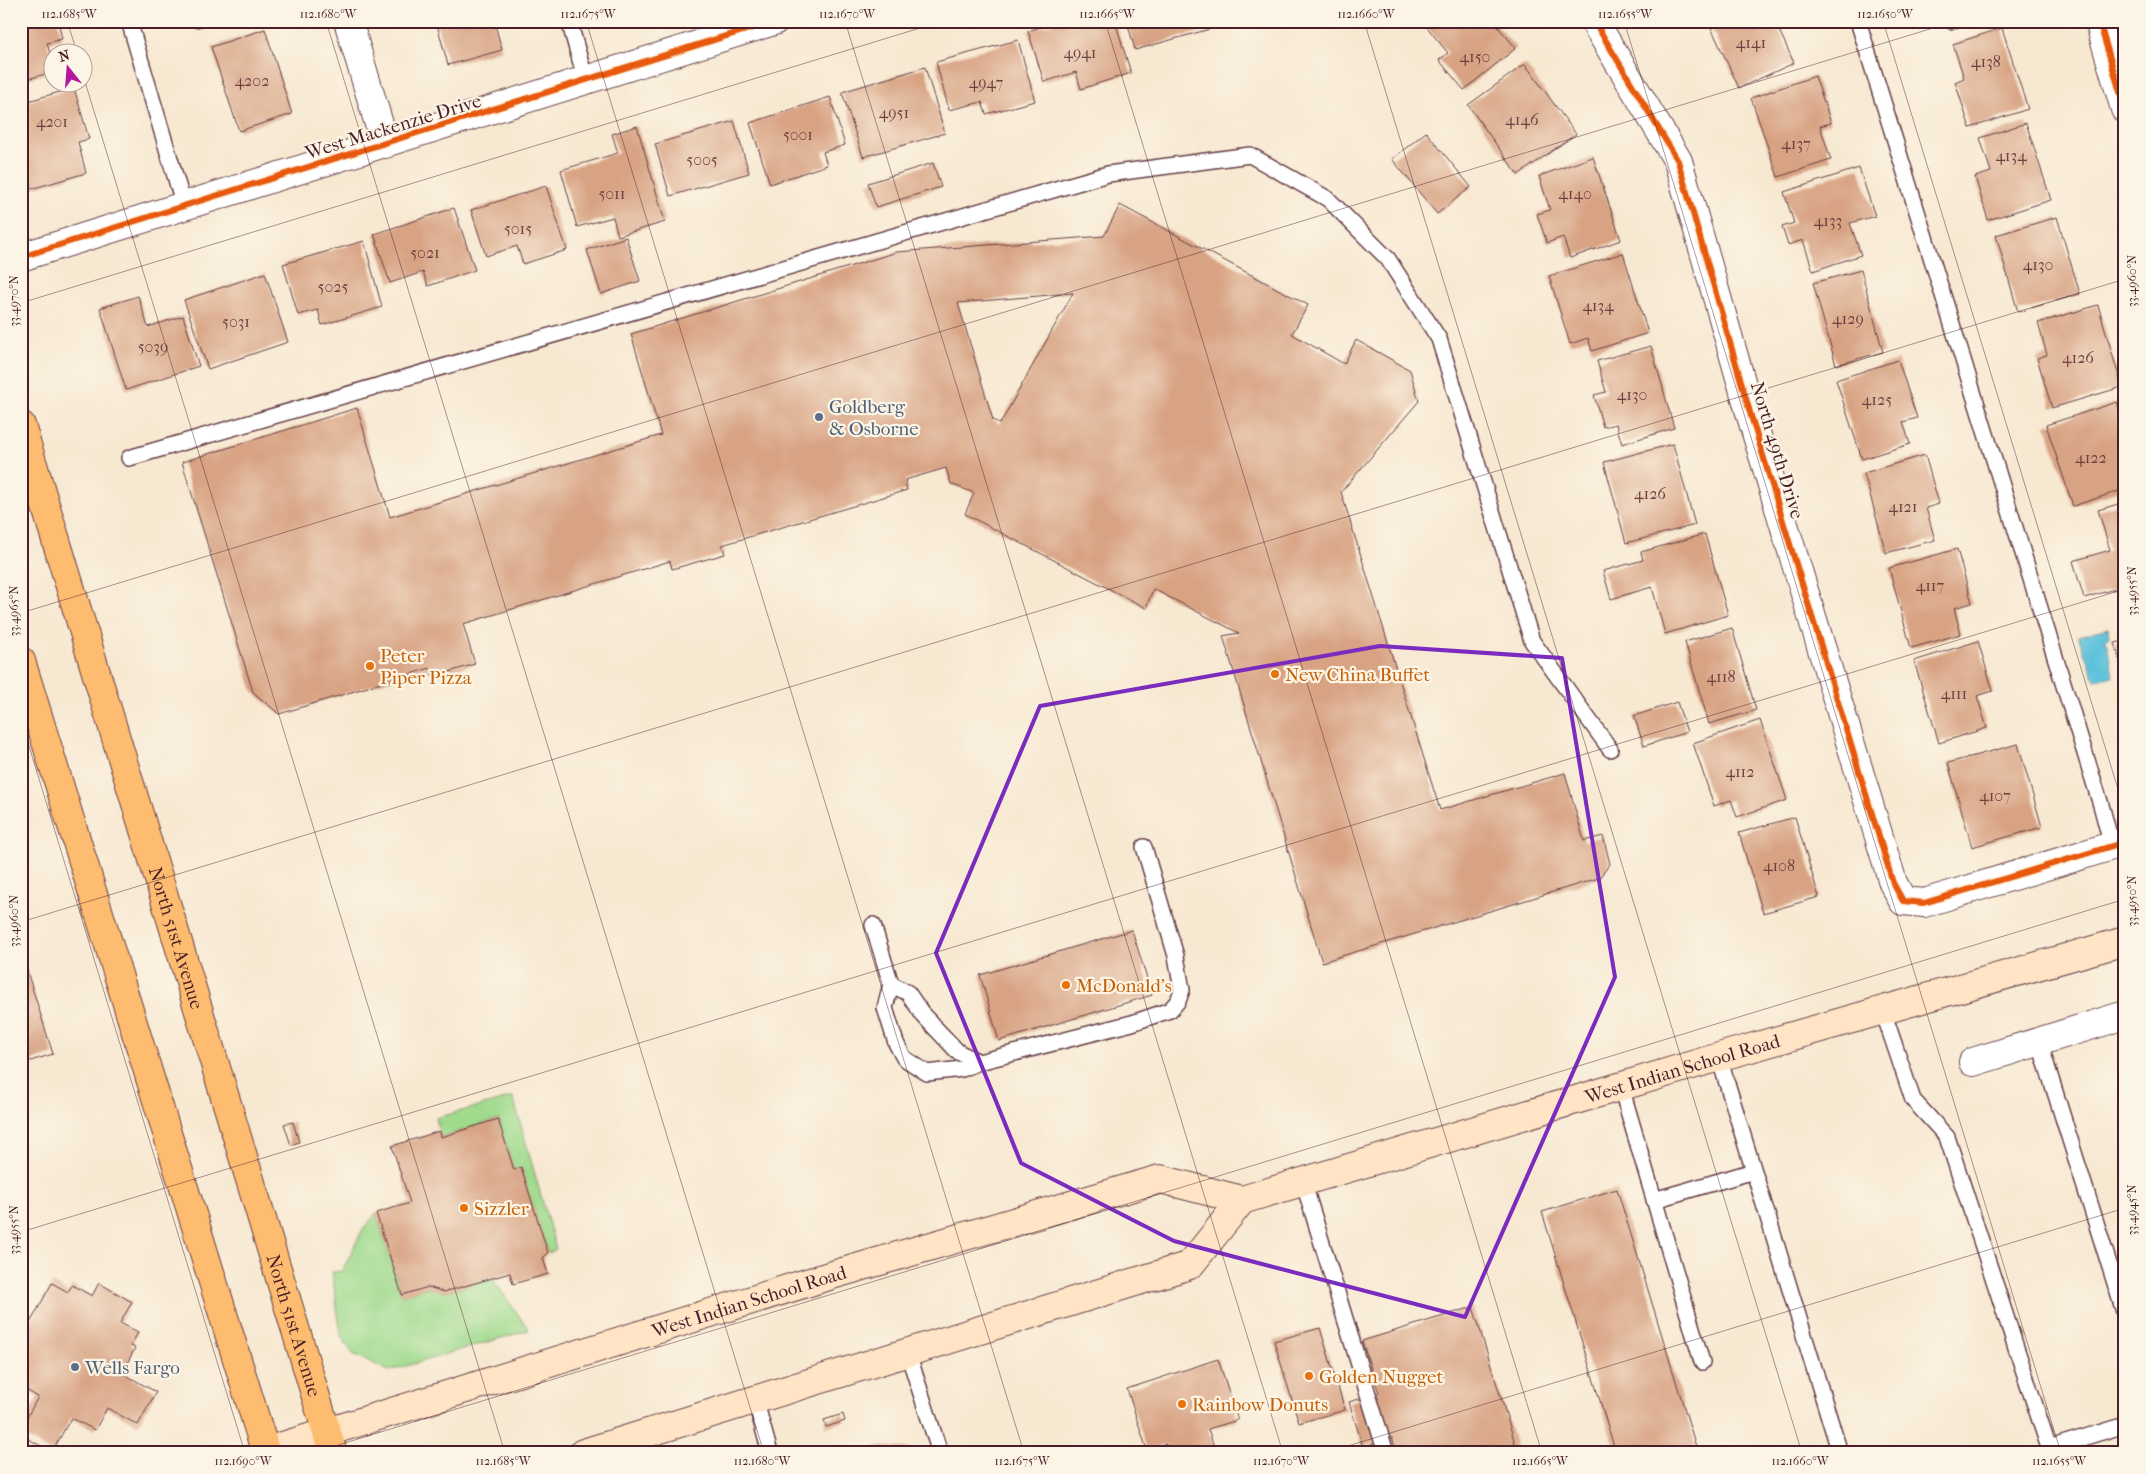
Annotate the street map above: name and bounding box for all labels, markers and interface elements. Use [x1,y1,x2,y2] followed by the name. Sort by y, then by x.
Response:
[41,7,98,21] text: 112.1685°W
[300,7,358,21] text: 112.1680°W
[561,7,617,21] text: 112.1675°W
[819,7,876,21] text: 112.1670°W
[1079,7,1136,21] text: 112.1665°W
[1337,7,1396,21] text: 112.1660°W
[1598,7,1653,21] text: 112.1655°W
[1857,7,1914,21] text: 112.1650°W
[1736,33,1766,52] house number: 4141
[42,42,92,92] north arrow
[1064,43,1096,62] house number: 4941
[57,46,72,66] text: N
[1460,47,1490,66] house number: 4150
[1971,52,2001,71] house number: 4138
[235,71,269,90] house number: 4202
[969,73,1003,92] house number: 4947
[302,90,484,164] street label: West Mackenzie Drive
[879,103,909,122] house number: 4951
[1505,110,1539,129] house number: 4146
[36,112,68,131] house number: 4201
[783,125,813,144] house number: 5001
[1781,134,1811,153] house number: 4137
[1995,146,2027,165] house number: 4134
[686,150,718,169] house number: 5005
[598,184,626,203] house number: 5011
[1558,184,1592,203] house number: 4140
[1814,211,1842,230] house number: 4133
[504,219,532,238] house number: 5015
[410,243,440,262] house number: 5021
[2023,255,2053,274] house number: 4130
[2125,255,2139,307] text: 33.4960°N
[7,275,21,327] text: 33.4970°N
[318,277,349,296] house number: 5025
[1582,296,1614,315] house number: 4134
[1832,309,1864,328] house number: 4129
[222,312,250,331] house number: 5031
[138,337,168,356] house number: 5039
[2062,348,2094,367] house number: 4126
[1746,379,1808,522] street label: North 49th Drive
[1617,385,1647,404] house number: 4130
[1862,390,1892,409] house number: 4125
[829,396,919,440] place label: Goldberg & Osborne
[813,411,825,423] marker: Goldberg & Osborne
[2075,448,2107,467] house number: 4122
[1634,484,1666,503] house number: 4126
[1888,497,1918,516] house number: 4121
[2125,566,2139,616] text: 33.4955°N
[1916,576,1945,595] house number: 4117
[7,585,21,637] text: 33.4965°N
[380,645,472,689] place label: Peter Piper Pizza
[364,660,376,672] marker: Peter Piper Pizza
[1285,664,1430,686] place label: New China Buffet
[1707,667,1735,686] house number: 4118
[1269,668,1281,680] marker: New China Buffet
[1941,684,1967,703] house number: 4111
[1725,762,1755,781] house number: 4112
[1979,786,2011,805] house number: 4107
[1763,856,1795,875] house number: 4108
[144,864,208,1012] street label: North 51st Avenue
[2125,875,2139,927] text: 33.4950°N
[7,895,21,947] text: 33.4960°N
[1076,975,1172,997] place label: McDonald's
[1060,979,1072,991] marker: McDonald's
[1581,1030,1783,1109] street label: West Indian School Road
[2125,1184,2139,1236] text: 33.4945°N
[474,1198,530,1220] place label: Sizzler
[458,1202,470,1214] marker: Sizzler
[7,1205,21,1255] text: 33.4955°N
[261,1252,325,1400] street label: North 51st Avenue
[648,1261,850,1343] street label: West Indian School Road
[84,1357,180,1379] place label: Wells Fargo
[69,1361,81,1373] marker: Wells Fargo
[1319,1366,1443,1388] place label: Golden Nugget
[1303,1370,1315,1382] marker: Golden Nugget
[1192,1394,1328,1416] place label: Rainbow Donuts
[1176,1398,1188,1410] marker: Rainbow Donuts
[215,1454,273,1468] text: 112.1690°W
[475,1454,532,1468] text: 112.1685°W
[734,1454,792,1468] text: 112.1680°W
[995,1454,1051,1468] text: 112.1675°W
[1253,1454,1310,1468] text: 112.1670°W
[1512,1454,1569,1468] text: 112.1665°W
[1771,1454,1830,1468] text: 112.1660°W
[2032,1454,2087,1468] text: 112.1655°W

